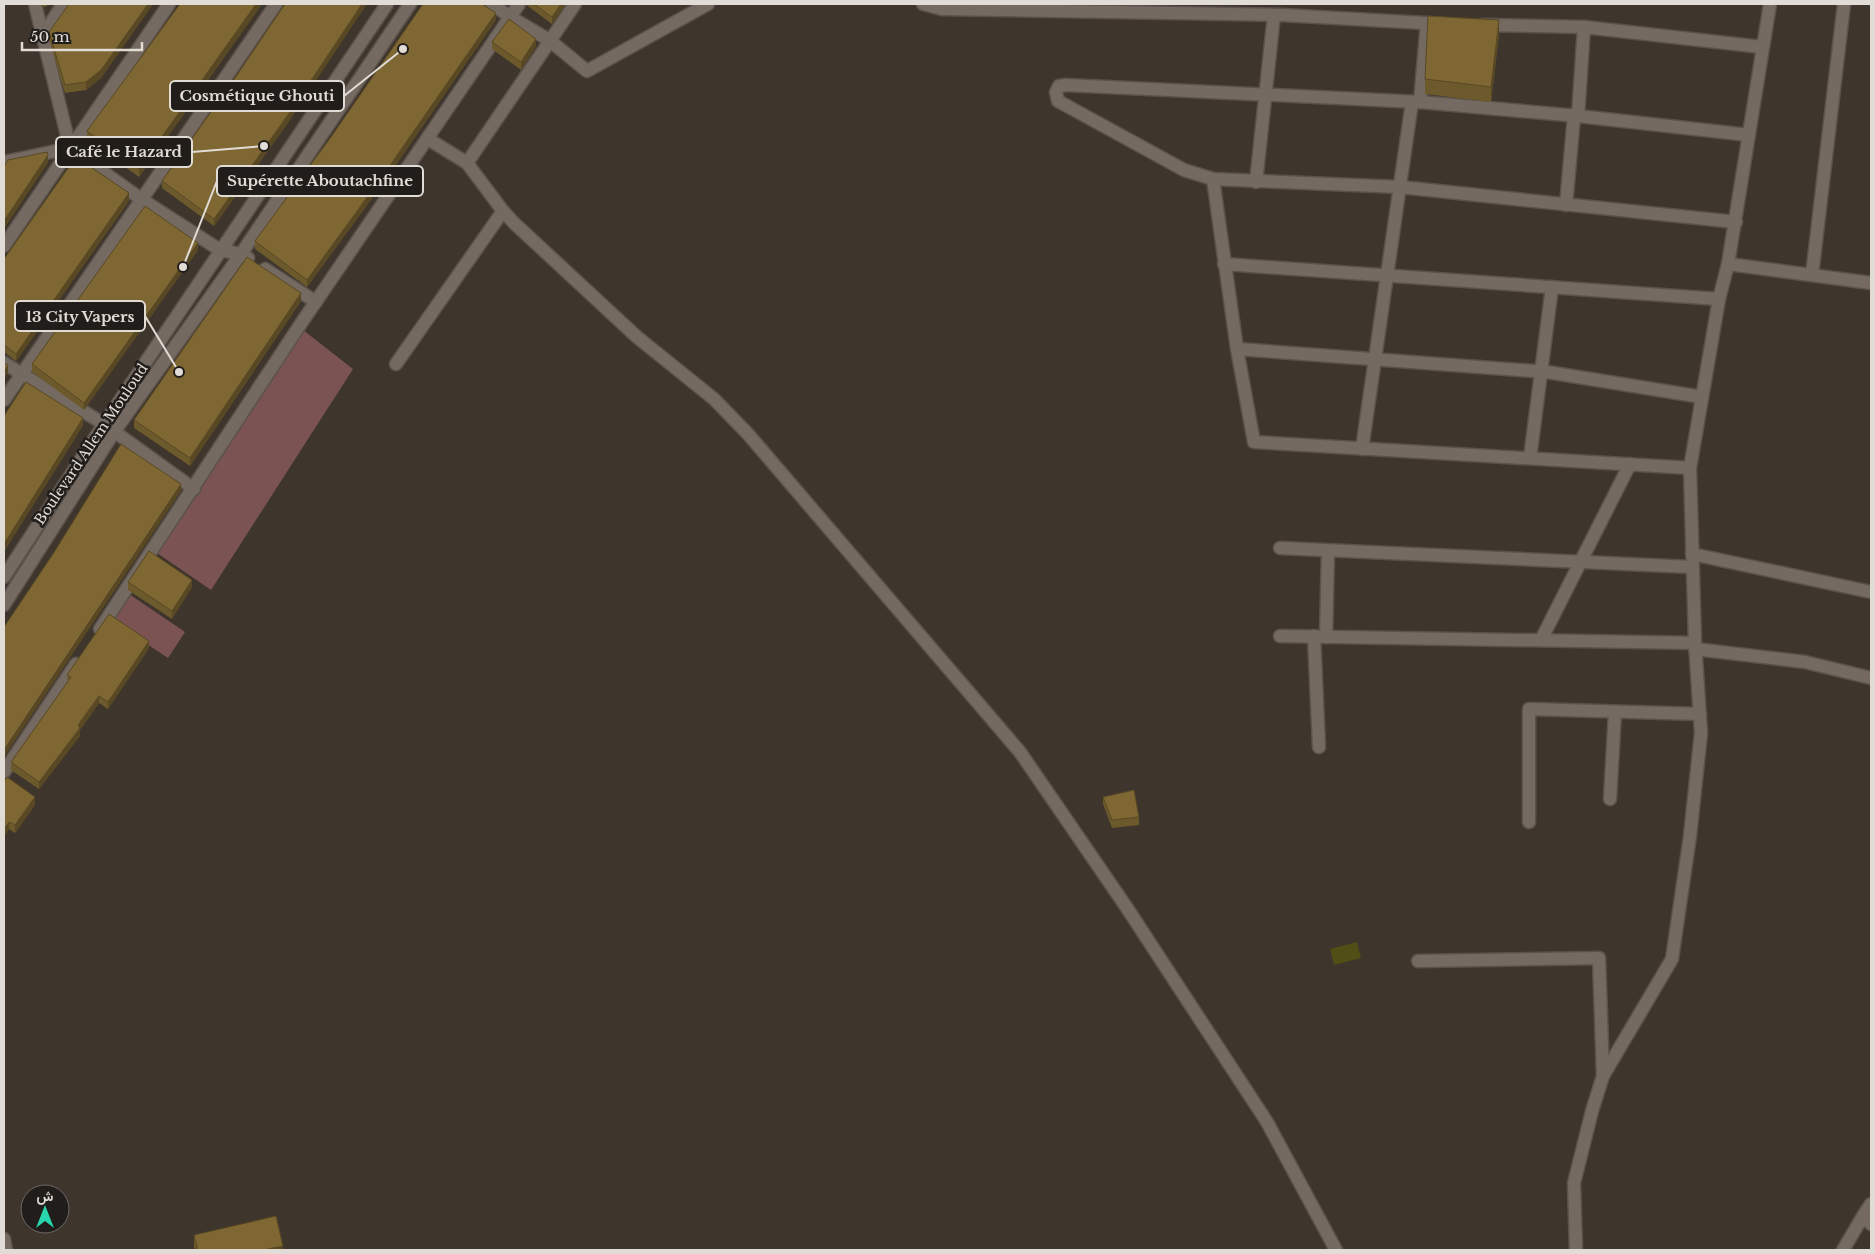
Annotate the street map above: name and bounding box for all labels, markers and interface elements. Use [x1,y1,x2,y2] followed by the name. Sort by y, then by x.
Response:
[22,20,142,52] scale bar
[30,27,70,46] text: 50 m
[170,81,344,111] callout: Cosmétique Ghouti
[180,86,335,105] text: Cosmétique Ghouti
[56,137,192,167] callout: Café le Hazard
[66,142,183,161] text: Café le Hazard
[217,166,423,196] callout: Supérette Aboutachfine
[227,171,413,190] text: Supérette Aboutachfine
[15,301,145,331] callout: 13 City Vapers
[25,307,135,326] text: 13 City Vapers
[30,360,152,528] street label: Boulevard Allem Mouloud
[20,1184,70,1234] north arrow
[37,1187,54,1205] text: ش

